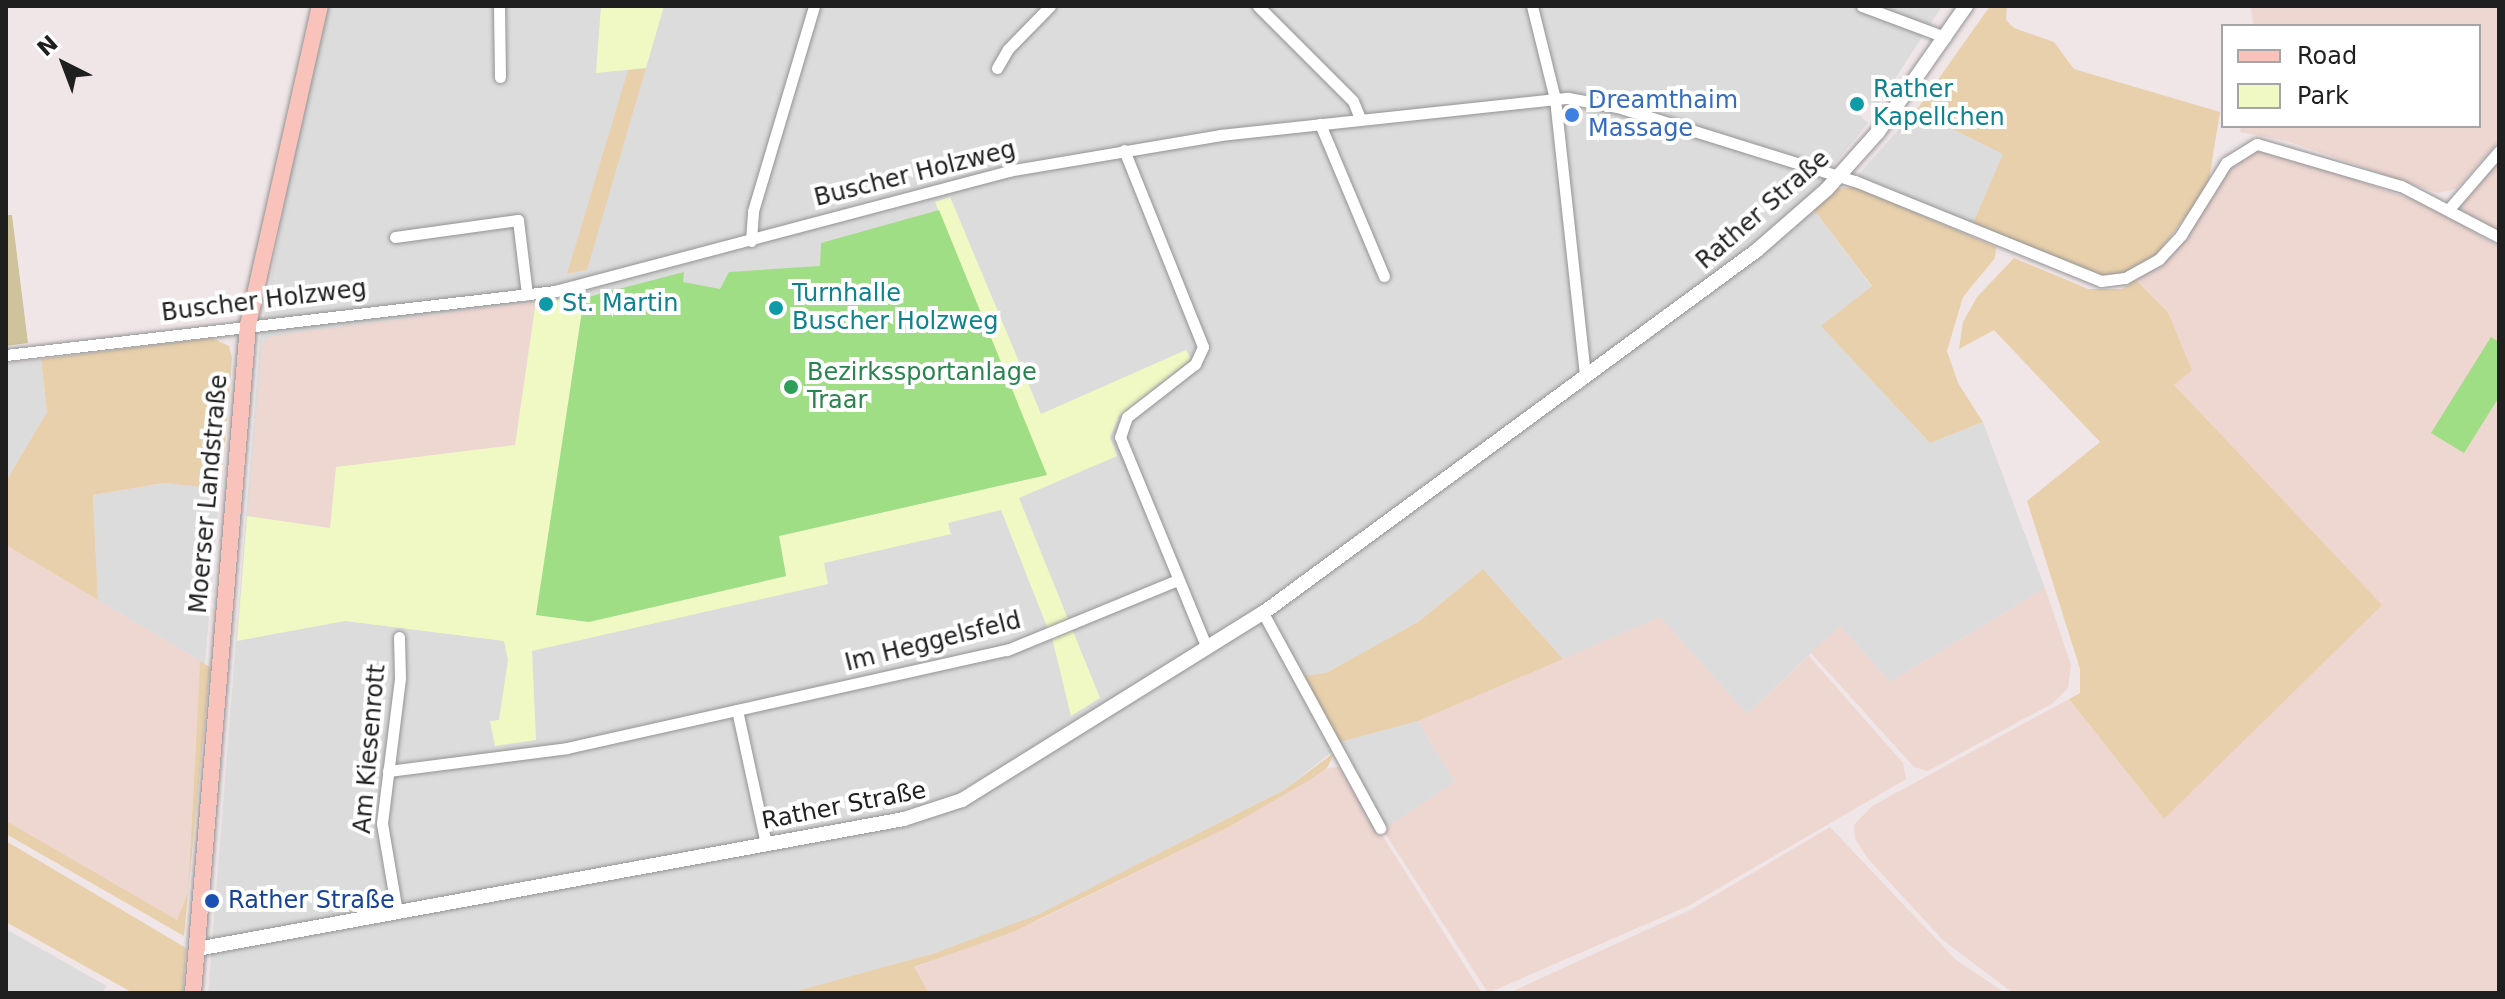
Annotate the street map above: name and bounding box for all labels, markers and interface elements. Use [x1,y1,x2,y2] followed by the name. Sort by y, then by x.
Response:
[24,24,104,104] north arrow
[2221,24,2481,128] legend
[32,30,63,61] text: N
[2297,42,2357,70] text: Road
[1873,76,2005,132] place label: Rather Kapellchen
[2297,82,2349,110] text: Park
[1588,87,1738,143] place label: Dreamthaim Massage
[1848,95,1866,113] marker: Rather Kapellchen
[1563,106,1581,124] marker: Dreamthaim Massage
[811,135,1019,213] street label: Buscher Holzweg
[1691,144,1835,276] street label: Rather Straße
[160,274,368,328] street label: Buscher Holzweg
[792,280,998,336] place label: Turnhalle Buscher Holzweg
[562,290,678,318] place label: St. Martin
[537,295,555,313] marker: St. Martin
[767,299,785,317] marker: Turnhalle Buscher Holzweg
[807,359,1037,415] place label: Bezirkssportanlage Traar
[184,373,234,615] street label: Moerser Landstraße
[782,378,800,396] marker: Bezirkssportanlage Traar
[842,606,1024,678] street label: Im Heggelsfeld
[348,663,392,835] street label: Am Kiesenrott
[759,776,929,836] street label: Rather Straße
[228,887,395,915] place label: Rather Straße
[203,892,221,910] marker: Rather Straße

